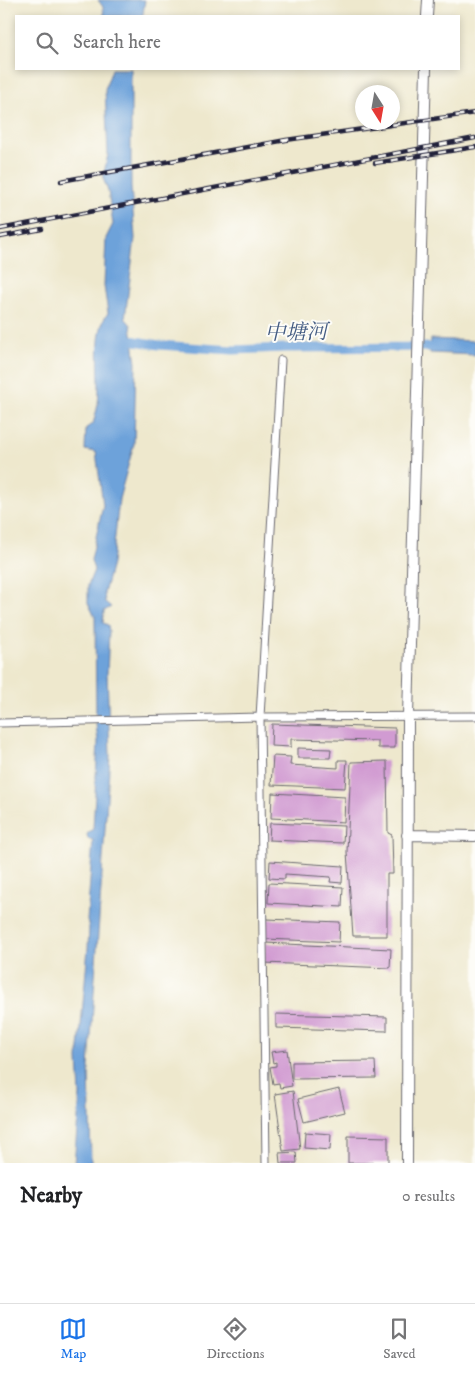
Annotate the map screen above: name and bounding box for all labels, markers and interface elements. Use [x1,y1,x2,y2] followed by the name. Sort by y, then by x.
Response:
[15,15,460,70] search box
[33,29,61,57] icon: search
[73,31,161,54] text: Search here
[355,85,400,130] north arrow
[264,319,332,347] water label: 中塘河
[20,1183,82,1209] text: Nearby
[402,1186,455,1206] text: 0 results
[59,1315,87,1363] tab: Map
[206,1315,264,1363] tab: Directions
[383,1315,416,1363] tab: Saved

